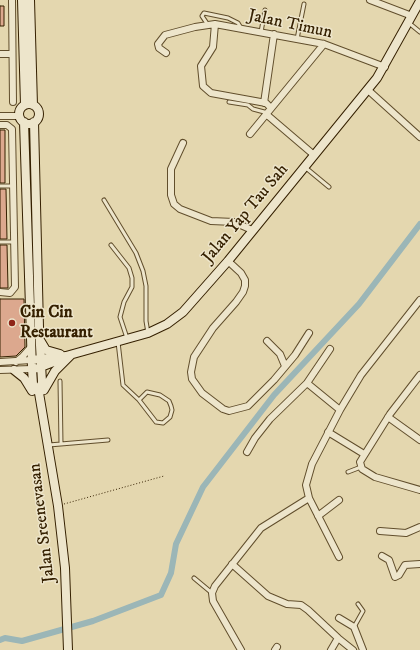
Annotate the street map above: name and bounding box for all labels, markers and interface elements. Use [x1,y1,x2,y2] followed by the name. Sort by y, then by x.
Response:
[246,6,334,44] street label: Jalan Timun
[199,160,293,268] street label: Jalan Yap Tau Sah
[20,303,93,343] place label: Cin Cin Restaurant
[7,318,17,328] marker: Cin Cin Restaurant
[26,462,60,584] street label: Jalan Sreenevasan

